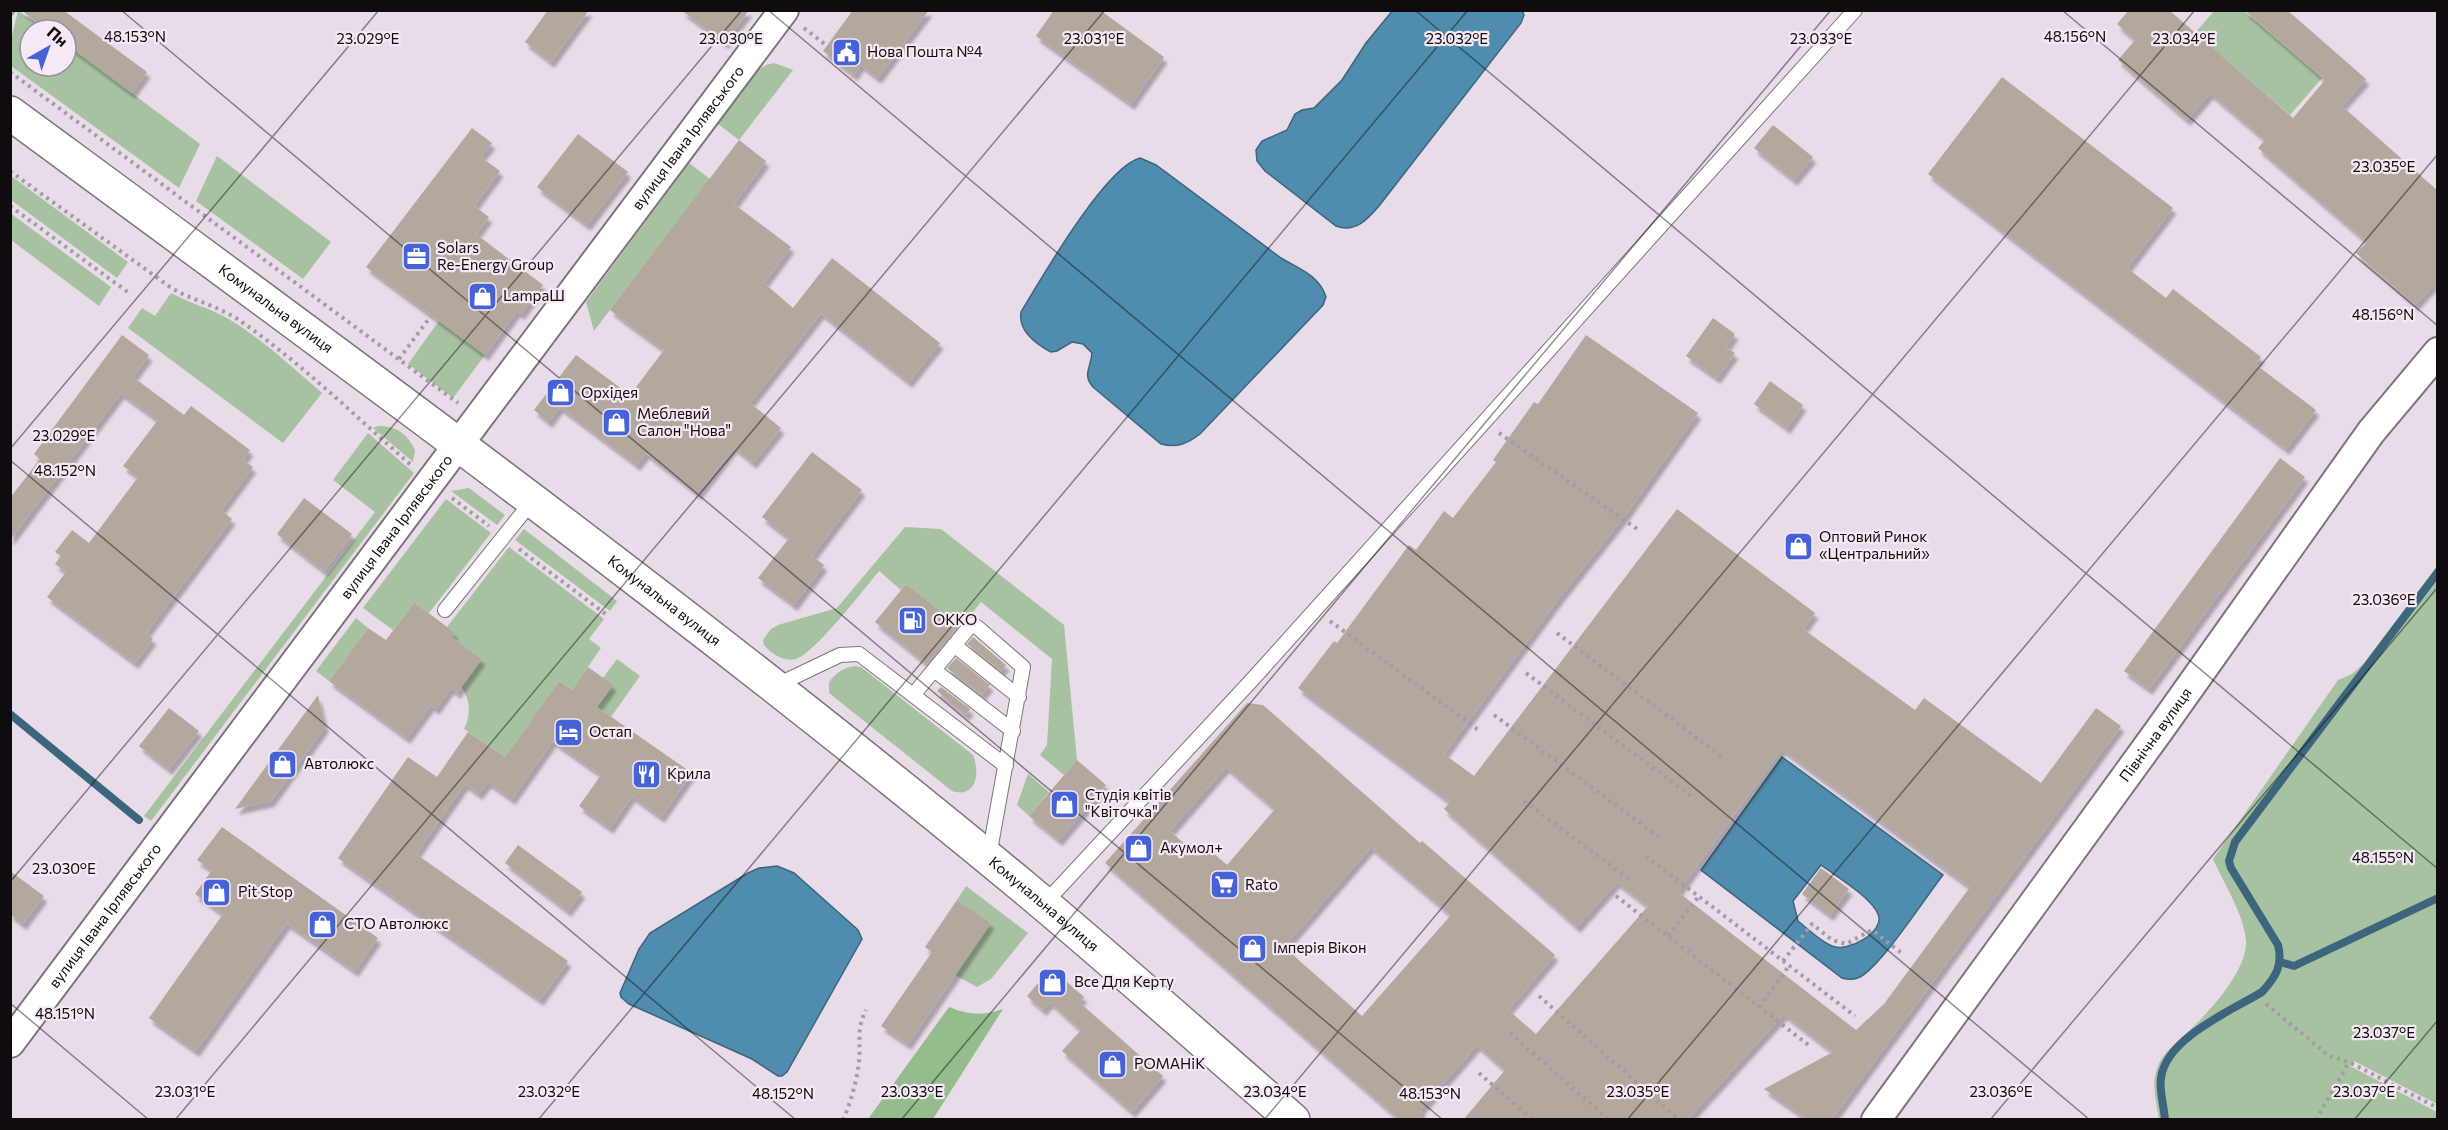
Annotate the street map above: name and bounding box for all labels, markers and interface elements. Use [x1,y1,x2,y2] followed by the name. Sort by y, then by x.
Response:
[18,18,78,78] north arrow
[44,22,72,50] text: Пн
[104,27,166,45] text: 48.153°N
[2044,27,2106,45] text: 48.156°N
[337,29,400,47] text: 23.029°E
[699,29,763,47] text: 23.030°E
[1064,29,1124,47] text: 23.031°E
[1426,29,1488,47] text: 23.032°E
[1790,29,1852,47] text: 23.033°E
[2152,29,2216,47] text: 23.034°E
[830,36,862,68] public building icon: Нова Пошта №4
[867,42,983,60] place label: Нова Пошта №4
[627,61,747,213] street label: вулиця Івана Ірлявського
[2353,157,2415,175] text: 23.035°E
[437,238,554,273] place label: Solars Re-Energy Group
[400,241,432,273] office icon: Solars Re-Energy Group
[216,260,337,356] street label: Комунальна вулиця
[466,280,498,312] shop icon: LampaШ
[503,286,565,304] place label: LampaШ
[2352,305,2414,323] text: 48.156°N
[544,377,576,409] shop icon: Орхідея
[581,383,638,401] place label: Орхідея
[637,404,731,439] place label: Меблевий Салон "Нова"
[600,407,632,439] shop icon: Меблевий Салон "Нова"
[33,426,96,444] text: 23.029°E
[336,450,456,602] street label: вулиця Івана Ірлявського
[34,461,96,479] text: 48.152°N
[1819,527,1930,562] place label: Оптовий Ринок «Центральний»
[1782,530,1814,562] shop icon: Оптовий Ринок «Центральний»
[605,551,725,649] street label: Комунальна вулиця
[2352,590,2416,608] text: 23.036°E
[896,604,928,636] fuel station icon: ОККО
[933,610,977,628] place label: ОККО
[2115,684,2195,785] street label: Північна вулиця
[552,716,584,748] hotel icon: Остап
[589,722,632,740] place label: Остап
[267,748,299,780] shop icon: Автолюкс
[304,754,374,772] place label: Автолюкс
[630,758,662,790] restaurant icon: Крила
[667,764,711,782] place label: Крила
[1085,785,1172,820] place label: Студія квітів "Квіточка"
[1048,788,1080,820] shop icon: Студія квітів "Квіточка"
[1123,832,1155,864] shop icon: Акумол+
[1160,838,1223,856] place label: Акумол+
[45,839,164,991] street label: вулиця Івана Ірлявського
[2352,848,2414,866] text: 48.155°N
[986,852,1103,955] street label: Комунальна вулиця
[32,859,96,877] text: 23.030°E
[1208,869,1240,901] supermarket icon: Rato
[1245,875,1278,893] place label: Rato
[201,876,233,908] shop icon: Pit Stop
[238,882,293,900] place label: Pit Stop
[307,908,339,940] shop icon: СТО Автолюкс
[344,914,449,932] place label: СТО Автолюкс
[1236,932,1268,964] shop icon: Імперія Вікон
[1273,938,1366,956] place label: Імперія Вікон
[1037,966,1069,998] shop icon: Все Для Керту
[1074,972,1174,990] place label: Все Для Керту
[35,1004,95,1022] text: 48.151°N
[2353,1023,2415,1041] text: 23.037°E
[1097,1048,1129,1080] shop icon: РОМАНіК
[1134,1054,1205,1072] place label: РОМАНіК
[155,1082,215,1100] text: 23.031°E
[518,1082,580,1100] text: 23.032°E
[881,1082,943,1100] text: 23.033°E
[1243,1082,1307,1100] text: 23.034°E
[1607,1082,1669,1100] text: 23.035°E
[1969,1082,2033,1100] text: 23.036°E
[2333,1082,2395,1100] text: 23.037°E
[752,1084,814,1102] text: 48.152°N
[1399,1084,1461,1102] text: 48.153°N

